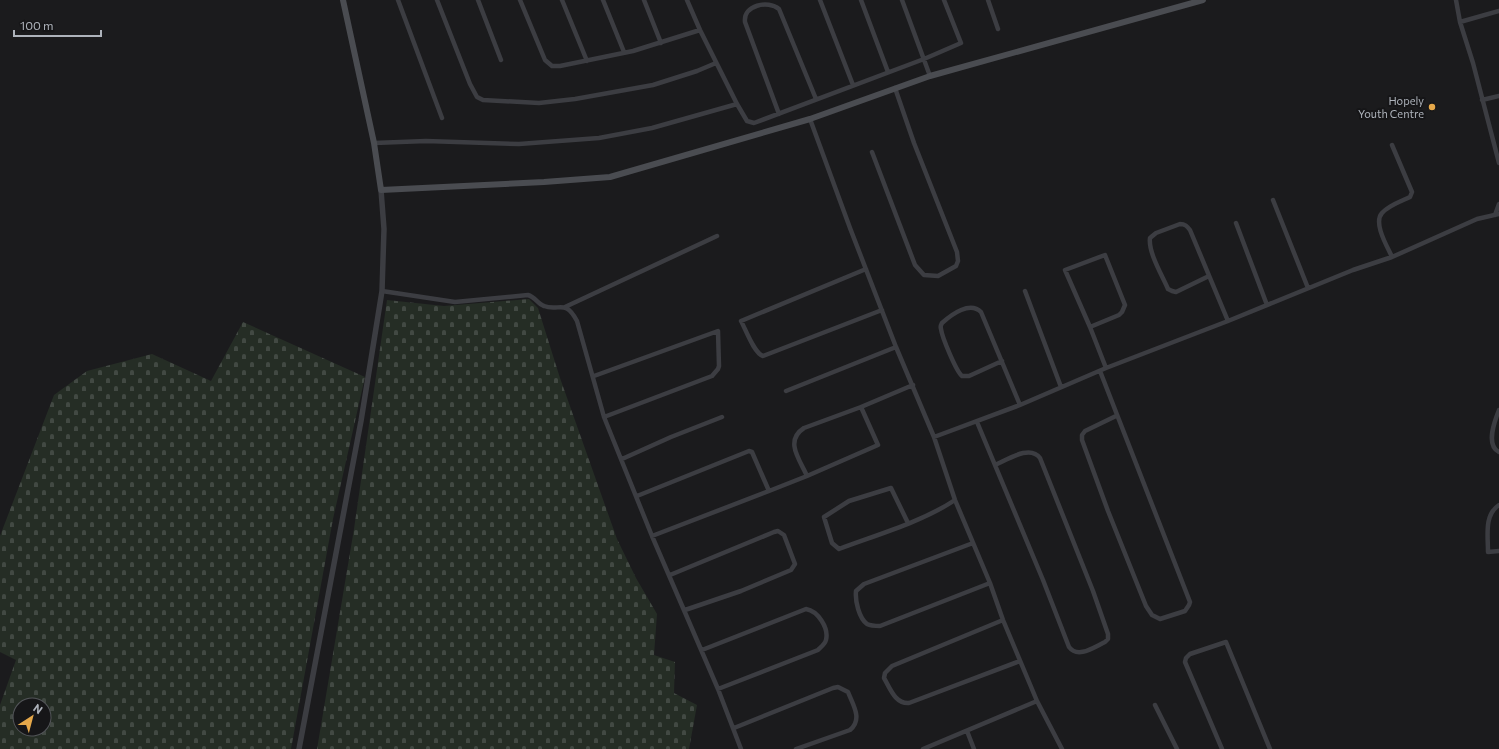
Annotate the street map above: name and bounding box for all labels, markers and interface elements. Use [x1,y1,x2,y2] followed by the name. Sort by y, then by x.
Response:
[14,12,101,38] scale bar
[20,18,54,32] text: 100 m
[1358,94,1424,120] place label: Hopely Youth Centre
[1427,102,1437,112] marker: Hopely Youth Centre
[12,697,52,737] north arrow
[31,701,45,716] text: N

